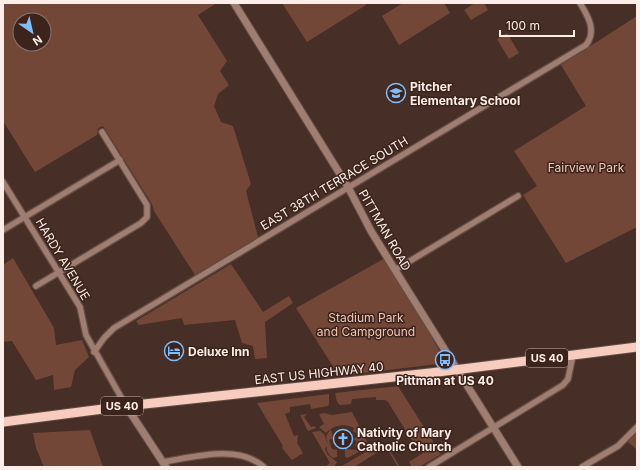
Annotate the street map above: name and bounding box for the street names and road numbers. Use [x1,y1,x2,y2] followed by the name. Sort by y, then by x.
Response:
[258,133,410,233] street label: EAST 38TH TERRACE SOUTH
[356,187,414,273] street label: PITTMAN ROAD
[33,215,93,303] street label: HARDY AVENUE
[526,349,568,367] road number: US 40
[254,359,384,387] street label: EAST US HIGHWAY 40
[101,397,143,415] road number: US 40

